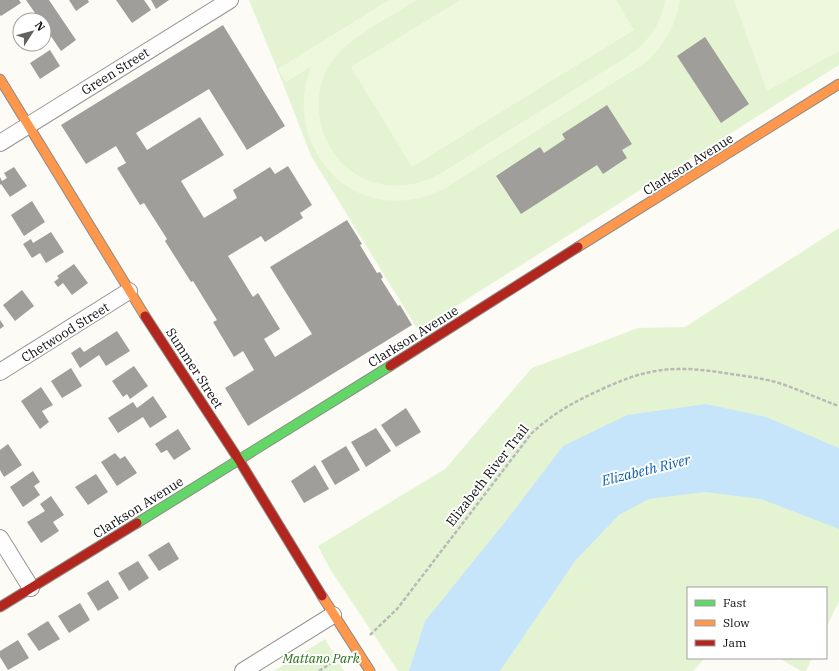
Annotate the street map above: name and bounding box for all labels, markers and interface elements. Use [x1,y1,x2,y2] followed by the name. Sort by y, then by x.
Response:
[12,12,52,52] north arrow
[32,18,48,34] text: N
[78,44,153,99] street label: Green Street
[640,130,737,199] street label: Clarkson Avenue
[18,298,113,366] street label: Chetwood Street
[365,302,462,371] street label: Clarkson Avenue
[162,325,227,412] street label: Summer Street
[442,421,533,530] street label: Elizabeth River Trail
[599,450,693,490] water label: Elizabeth River
[90,473,187,542] street label: Clarkson Avenue
[687,587,827,659] legend
[723,595,747,610] text: Fast
[723,615,750,630] text: Slow
[723,635,747,650] text: Jam
[281,650,360,667] park label: Mattano Park

